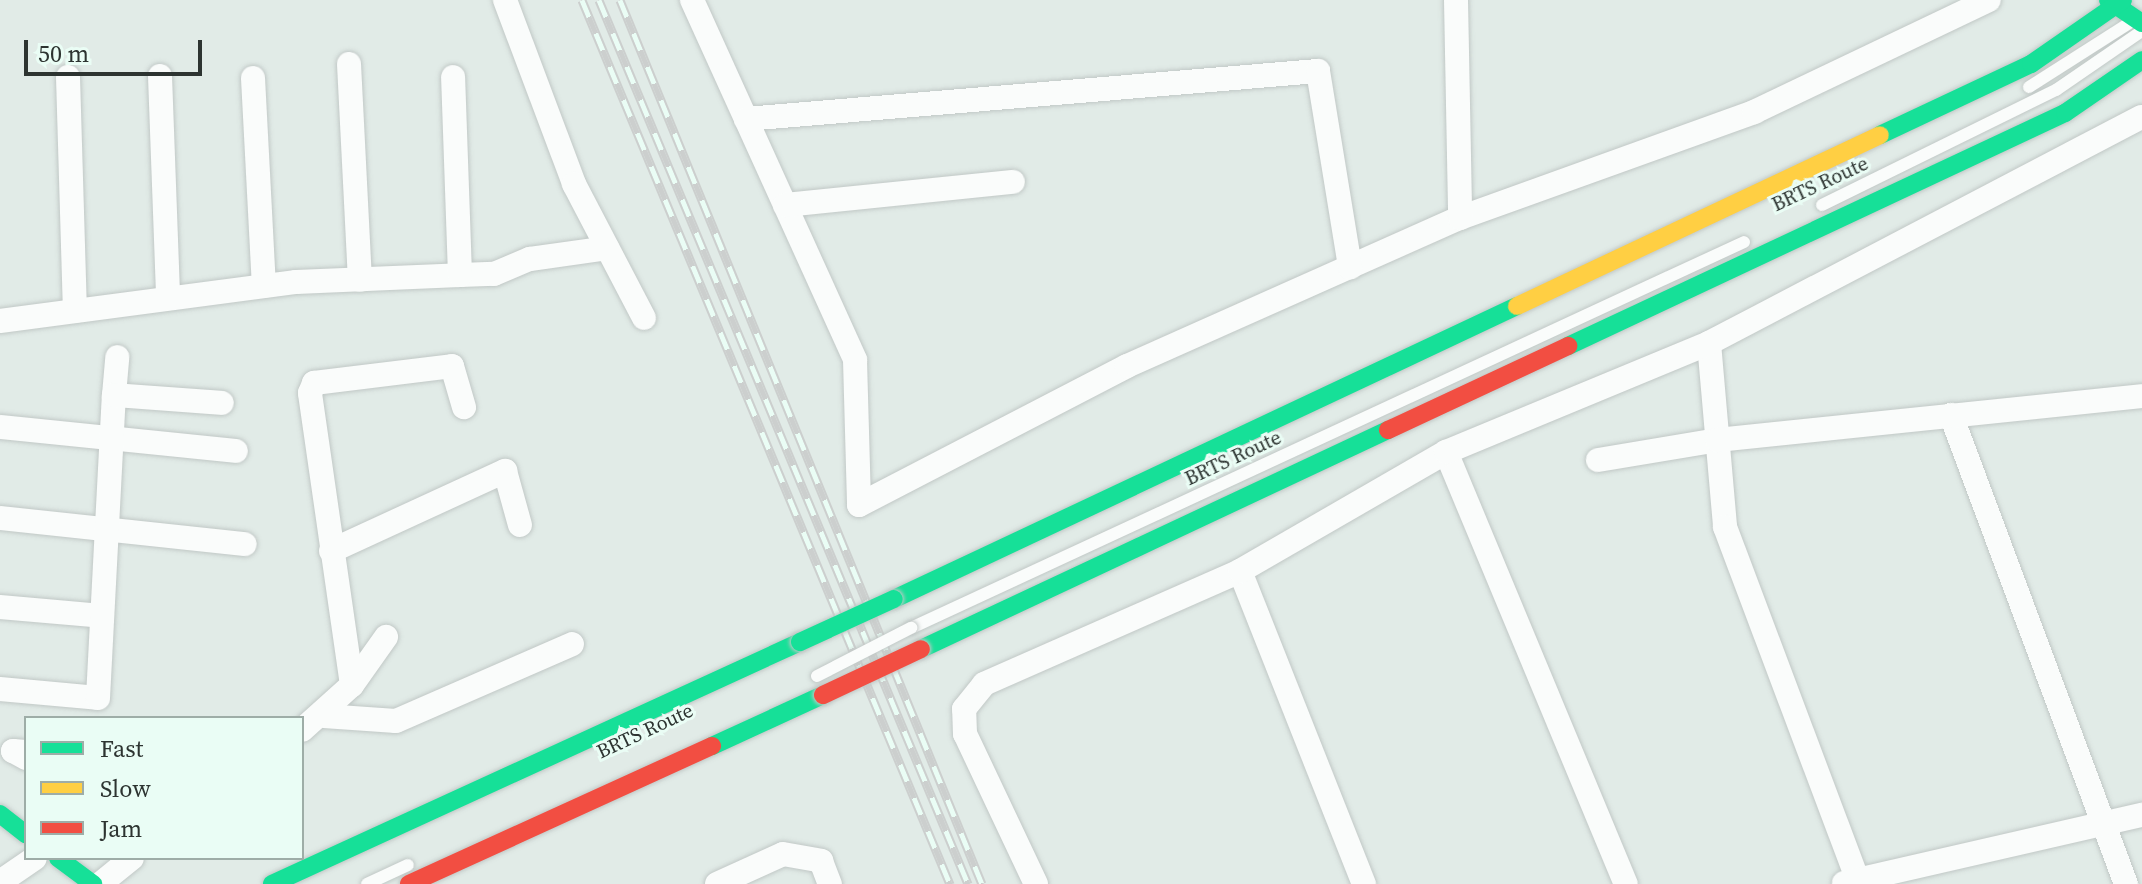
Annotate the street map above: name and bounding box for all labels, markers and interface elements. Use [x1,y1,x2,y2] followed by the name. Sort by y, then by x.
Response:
[28,24,206,74] scale bar
[38,37,89,70] text: 50 m
[1768,151,1872,217] street label: BRTS Route
[1181,425,1285,491] street label: BRTS Route
[593,698,697,764] street label: BRTS Route
[24,716,304,860] legend
[100,732,143,765] text: Fast
[100,772,151,805] text: Slow
[100,812,142,845] text: Jam

